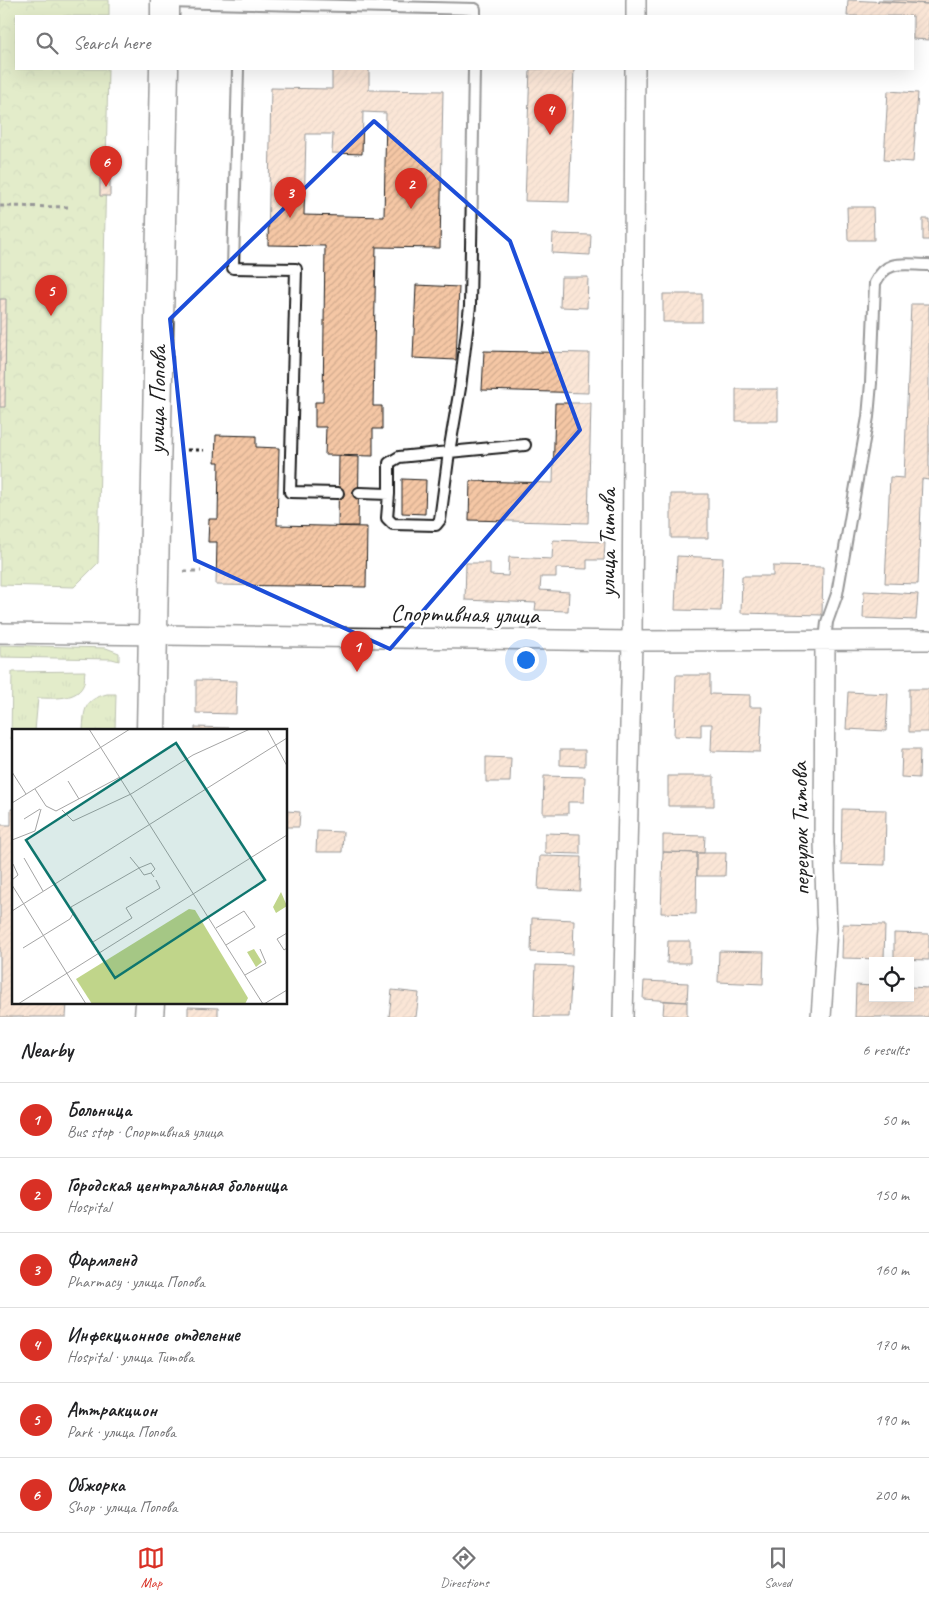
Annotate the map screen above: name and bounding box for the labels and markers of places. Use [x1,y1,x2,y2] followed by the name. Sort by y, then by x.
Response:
[534,94,566,135] pin: 4
[90,146,122,187] pin: 6
[395,168,427,209] pin: 2
[274,177,306,218] pin: 3
[35,275,67,316] pin: 5
[341,631,373,672] pin: 1

